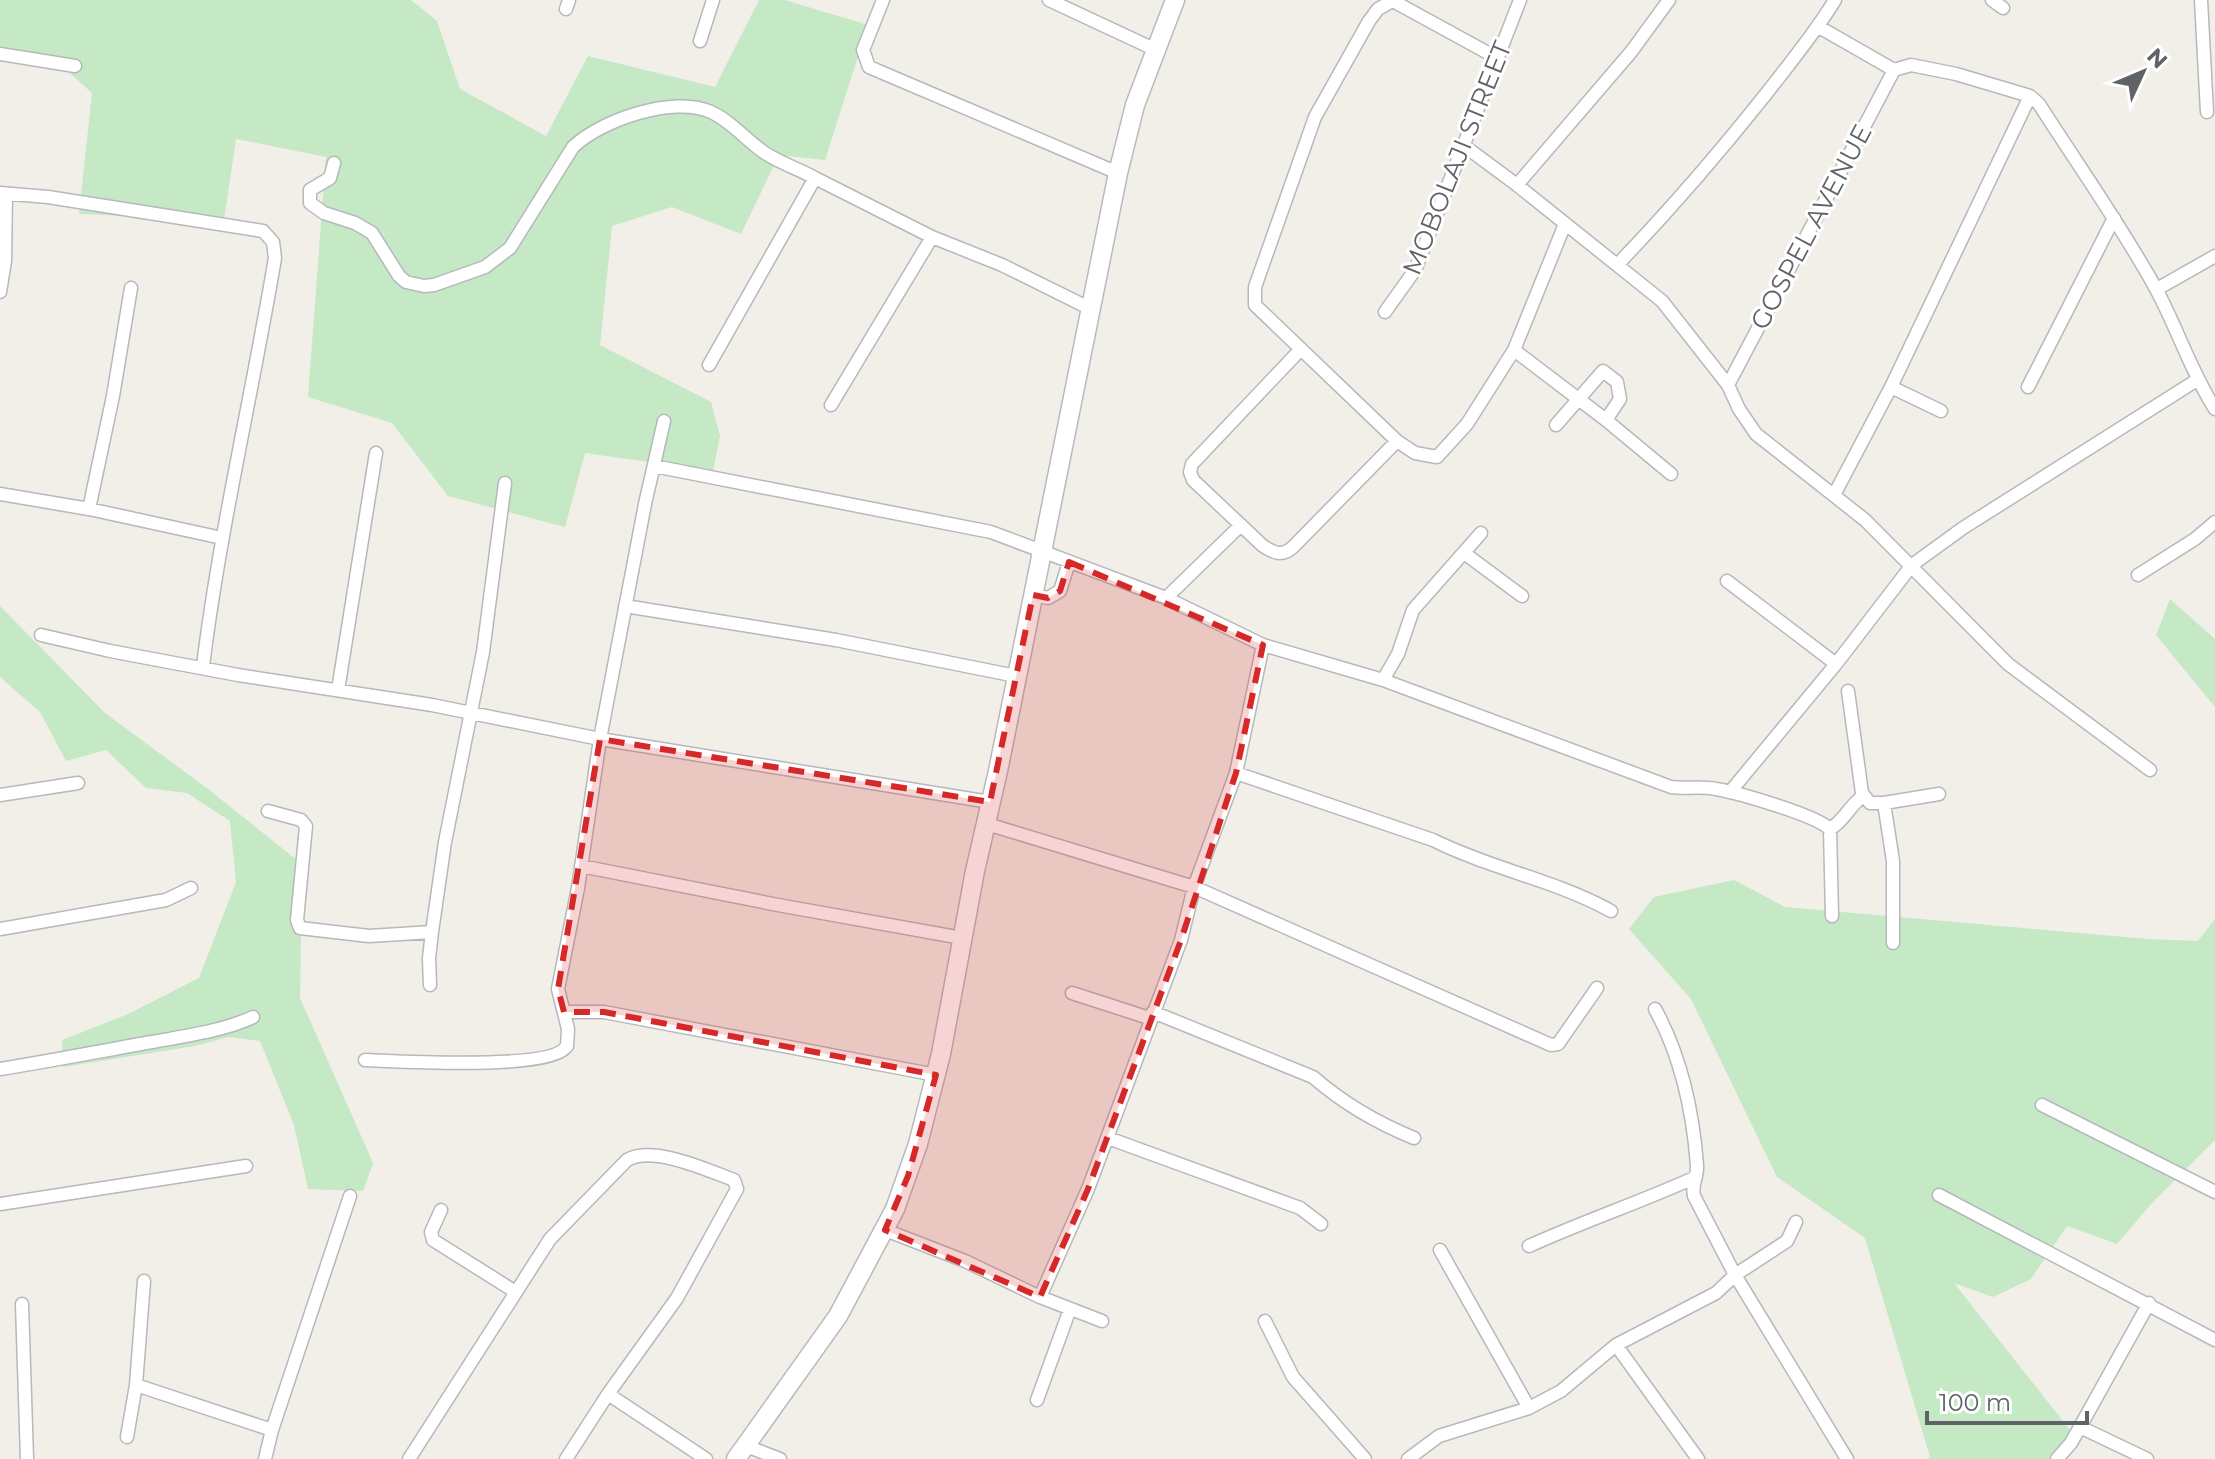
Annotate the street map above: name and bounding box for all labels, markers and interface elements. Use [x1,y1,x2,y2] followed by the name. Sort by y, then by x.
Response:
[2103,32,2183,112] north arrow
[1395,36,1519,280] street label: MOBOLAJI STREET
[2141,43,2173,74] text: N
[1743,119,1879,335] street label: GOSPEL AVENUE
[1927,1375,2087,1425] scale bar
[1939,1388,2011,1417] text: 100 m

